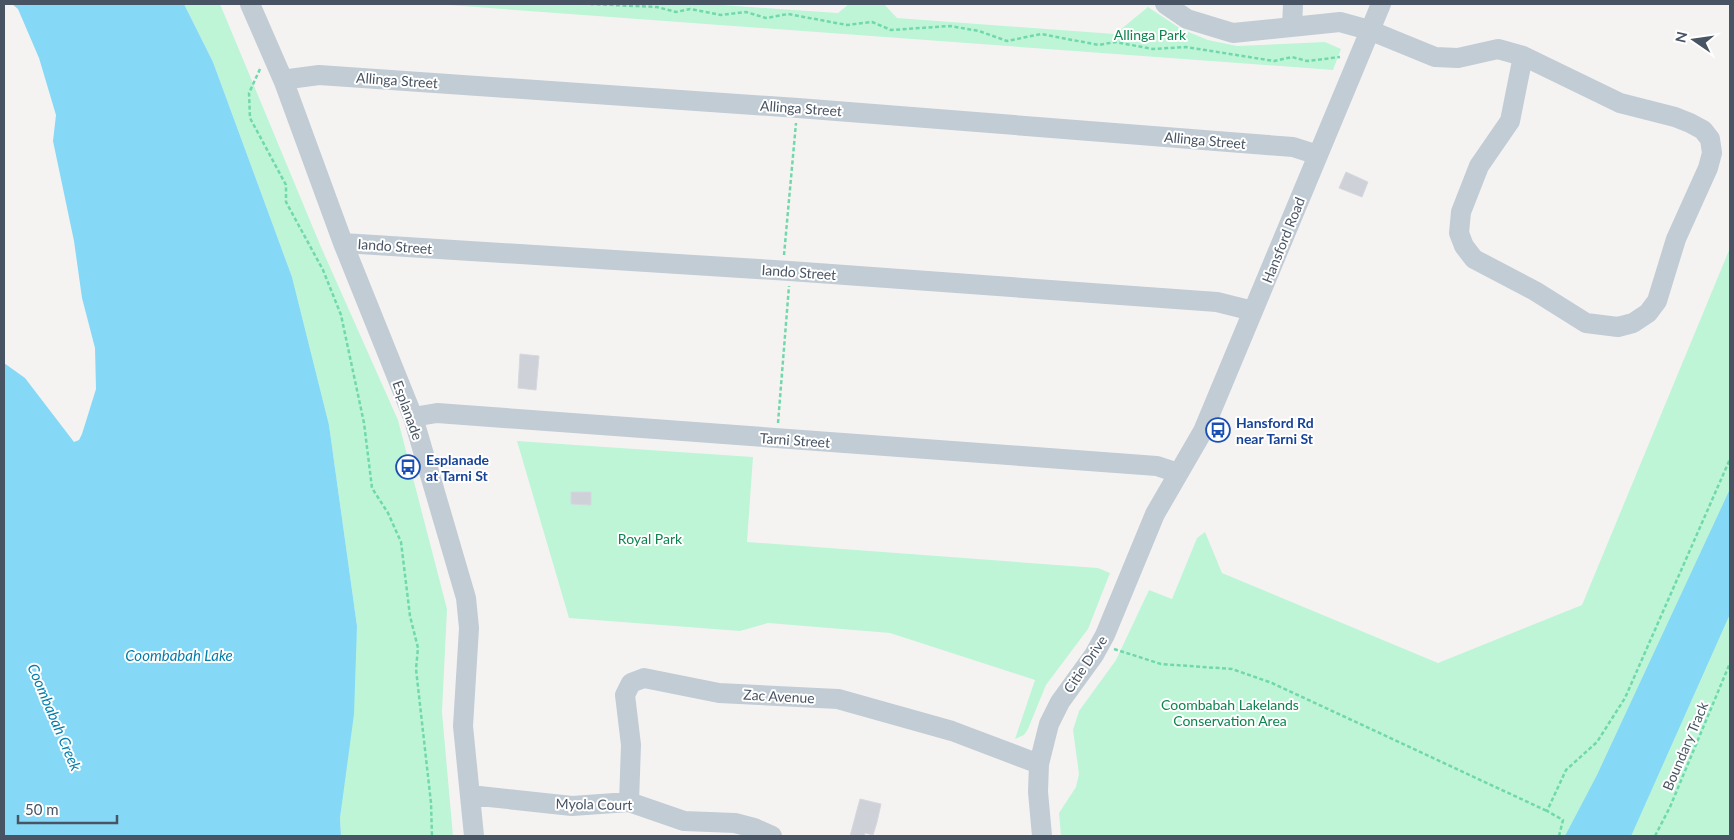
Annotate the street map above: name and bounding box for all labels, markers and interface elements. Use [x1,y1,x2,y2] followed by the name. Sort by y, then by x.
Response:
[1669,15,1719,65] north arrow
[1114,26,1187,43] park label: Allinga Park
[1671,30,1690,44] text: N
[356,69,438,91] street label: Allinga Street
[760,97,842,119] street label: Allinga Street
[1163,128,1247,152] street label: Allinga Street
[1258,195,1308,285] street label: Hansford Road
[357,235,433,257] street label: Iando Street
[761,261,837,283] street label: Iando Street
[389,378,427,442] street label: Esplanade
[1236,414,1314,447] place label: Hansford Rd near Tarni St
[1205,417,1231,443] bus stop icon: Hansford Rd near Tarni St
[759,429,831,451] street label: Tarni Street
[426,451,490,484] place label: Esplanade at Tarni St
[395,454,421,480] bus stop icon: Esplanade at Tarni St
[618,530,683,547] park label: Royal Park
[1060,632,1110,696] street label: Citie Drive
[125,646,233,664] water label: Coombabah Lake
[24,661,86,774] water label: Coombabah Creek
[743,686,815,706] street label: Zac Avenue
[1161,696,1299,729] park label: Coombabah Lakelands Conservation Area
[1659,698,1712,793] street label: Boundary Track
[18,792,116,824] scale bar
[555,795,633,813] street label: Myola Court
[25,800,59,818] text: 50 m

